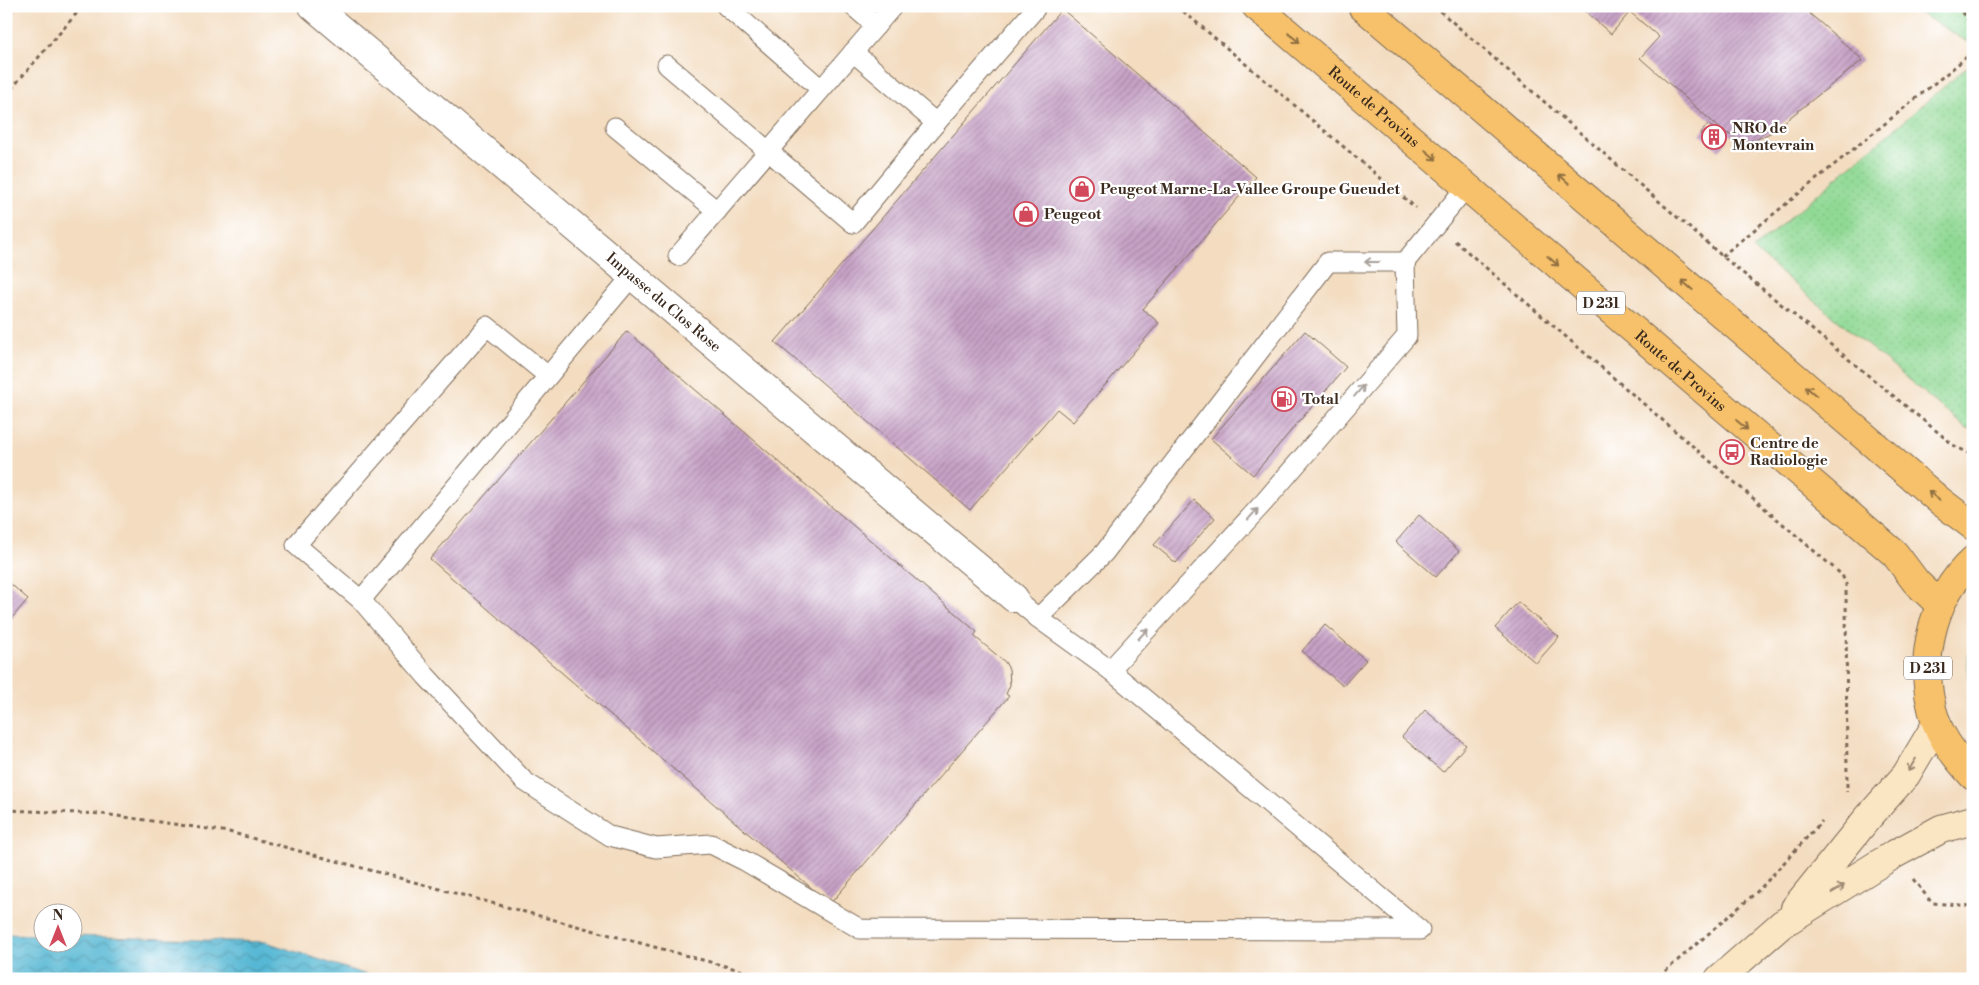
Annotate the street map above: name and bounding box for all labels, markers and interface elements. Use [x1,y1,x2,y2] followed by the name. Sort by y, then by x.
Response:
[1287,32,1300,44] one-way arrow
[1324,62,1423,152] street label: Route de Provins
[1732,119,1815,155] place label: NRO de Montevrain
[1701,124,1727,150] building icon: NRO de Montevrain
[1424,149,1437,160] one-way arrow
[1558,174,1571,185] one-way arrow
[1069,176,1095,202] shop icon: Peugeot Marne-La-Vallee Groupe Gueudet
[1100,180,1400,199] place label: Peugeot Marne-La-Vallee Groupe Gueudet
[1013,201,1039,227] shop icon: Peugeot
[1044,205,1102,224] place label: Peugeot
[602,249,725,356] street label: Impasse du Clos Rose
[1547,255,1560,267] one-way arrow
[1364,257,1380,267] one-way arrow
[1681,279,1694,290] one-way arrow
[1577,292,1625,314] road number: D 231
[1631,327,1730,416] street label: Route de Provins
[1353,385,1365,398] one-way arrow
[1804,385,1817,396] one-way arrow
[1271,386,1297,412] fuel station icon: Total
[1302,390,1339,409] place label: Total
[1735,419,1748,430] one-way arrow
[1750,434,1828,470] place label: Centre de Radiologie
[1719,439,1745,465] bus stop icon: Centre de Radiologie
[1928,491,1941,502] one-way arrow
[1247,508,1259,521] one-way arrow
[1137,628,1149,641] one-way arrow
[1904,656,1952,680] road number: D 231
[1906,758,1916,772] one-way arrow
[1831,884,1845,895] one-way arrow
[32,902,82,952] north arrow
[52,907,64,925] text: N

